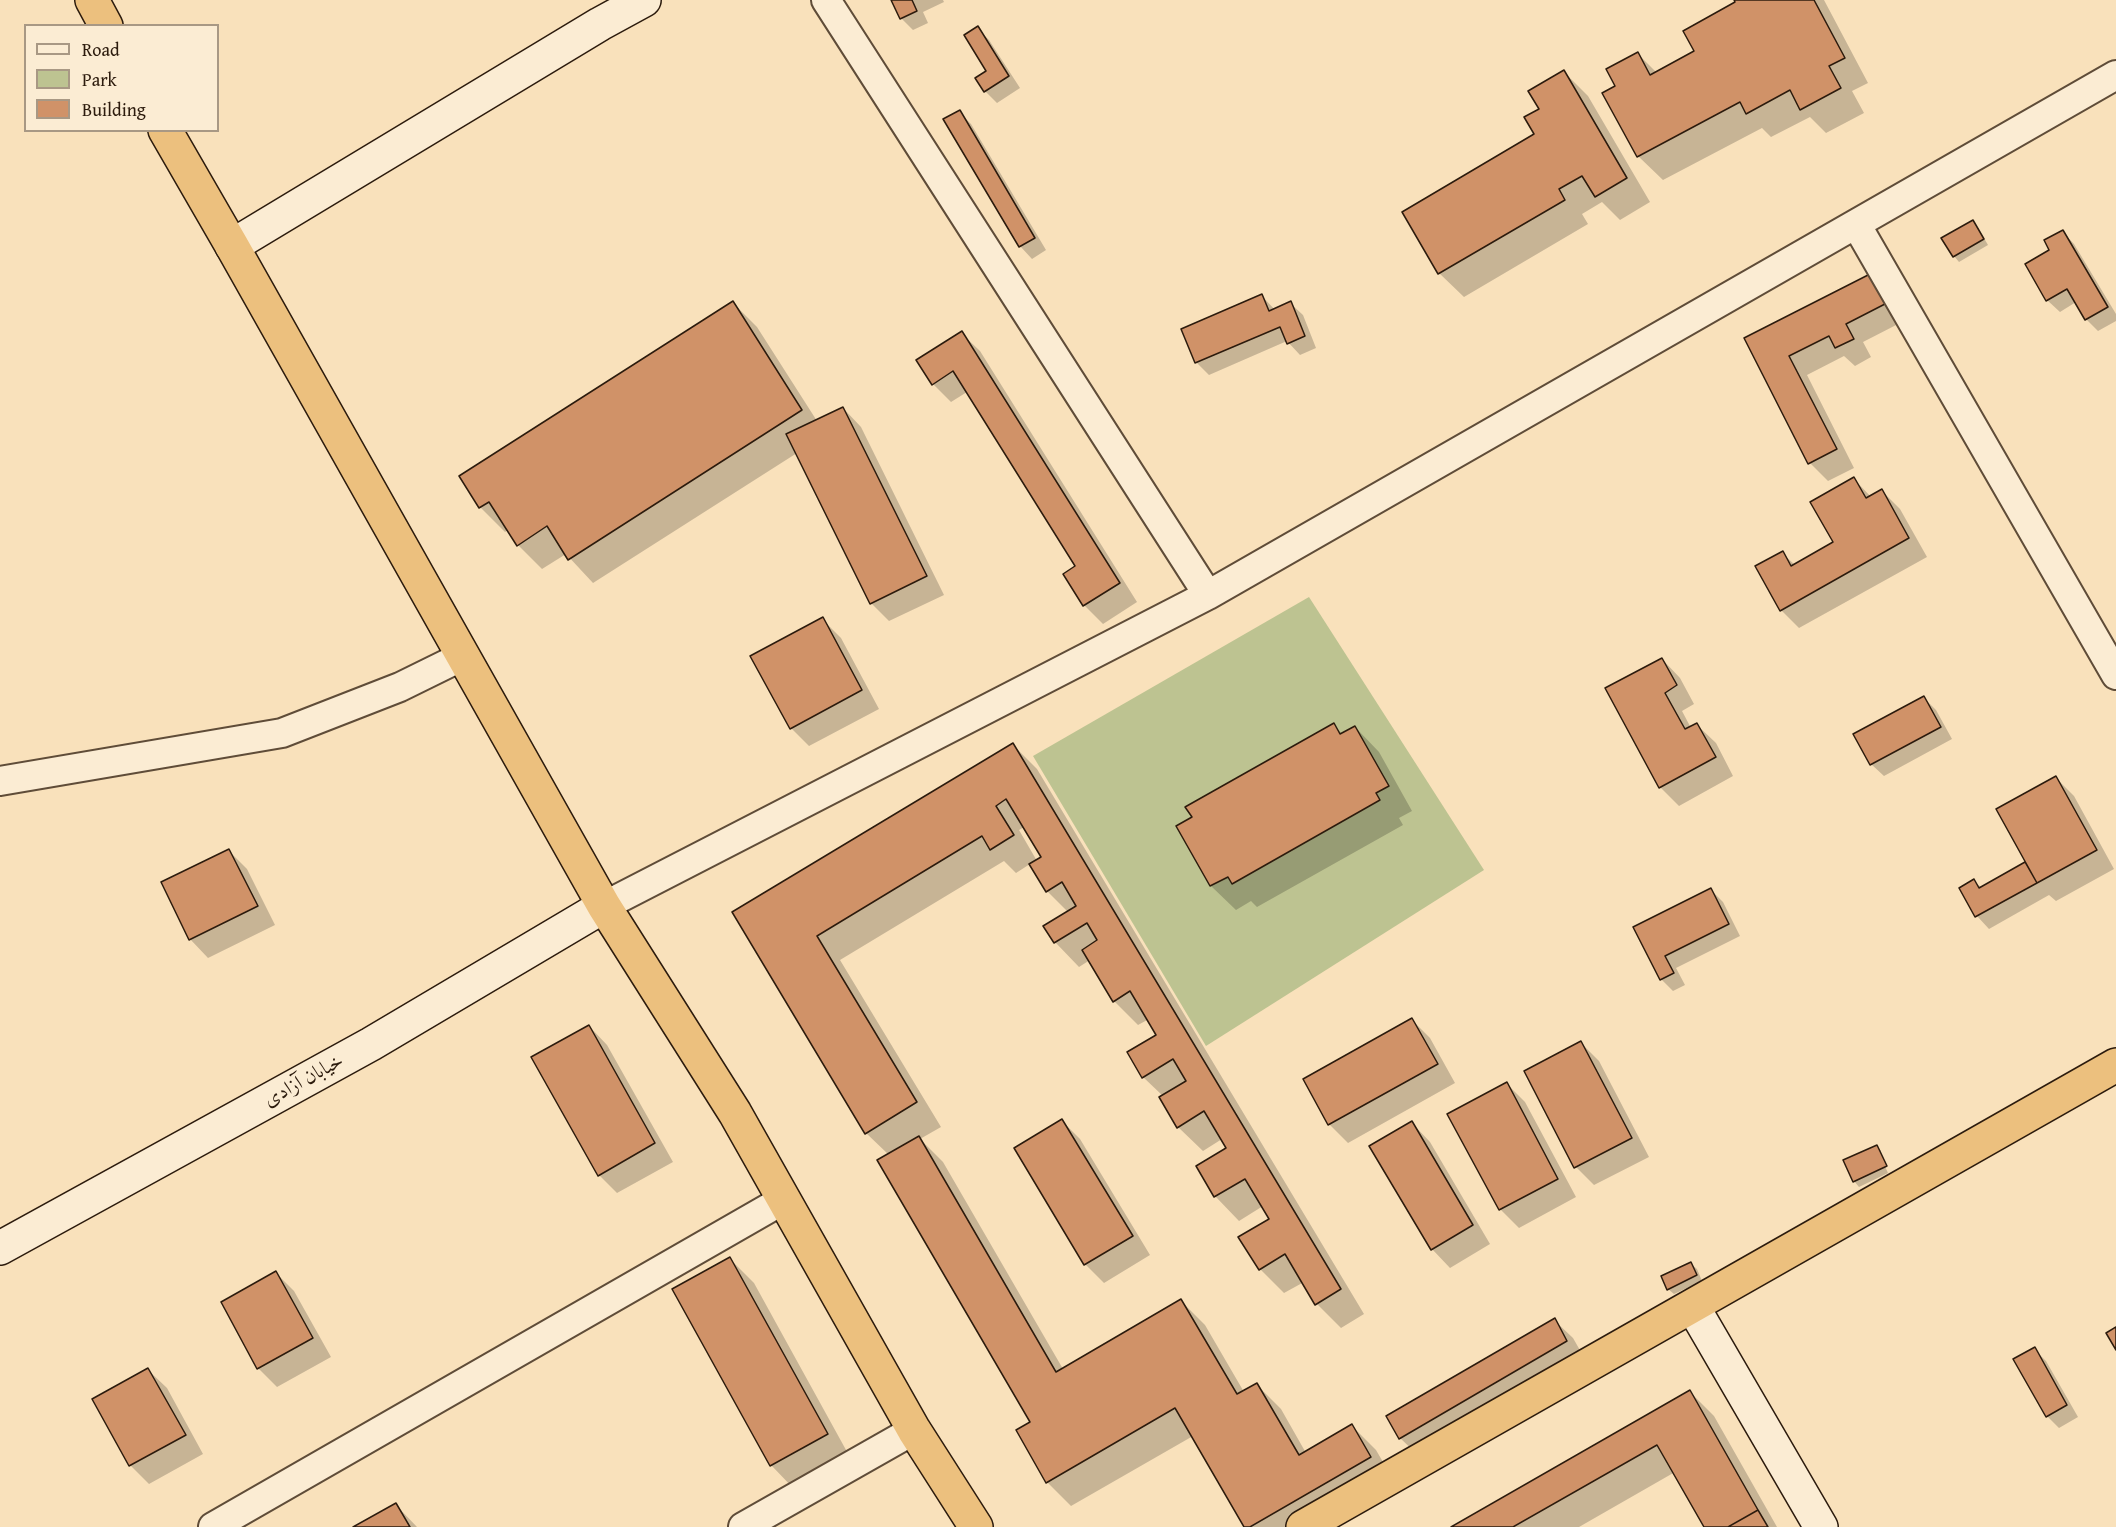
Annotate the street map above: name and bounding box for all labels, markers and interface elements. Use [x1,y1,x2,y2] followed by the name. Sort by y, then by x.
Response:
[24,24,219,132] legend
[82,36,120,63] text: Road
[82,66,117,93] text: Park
[82,96,146,123] text: Building
[260,1049,348,1113] street label: خیابان آزادی

